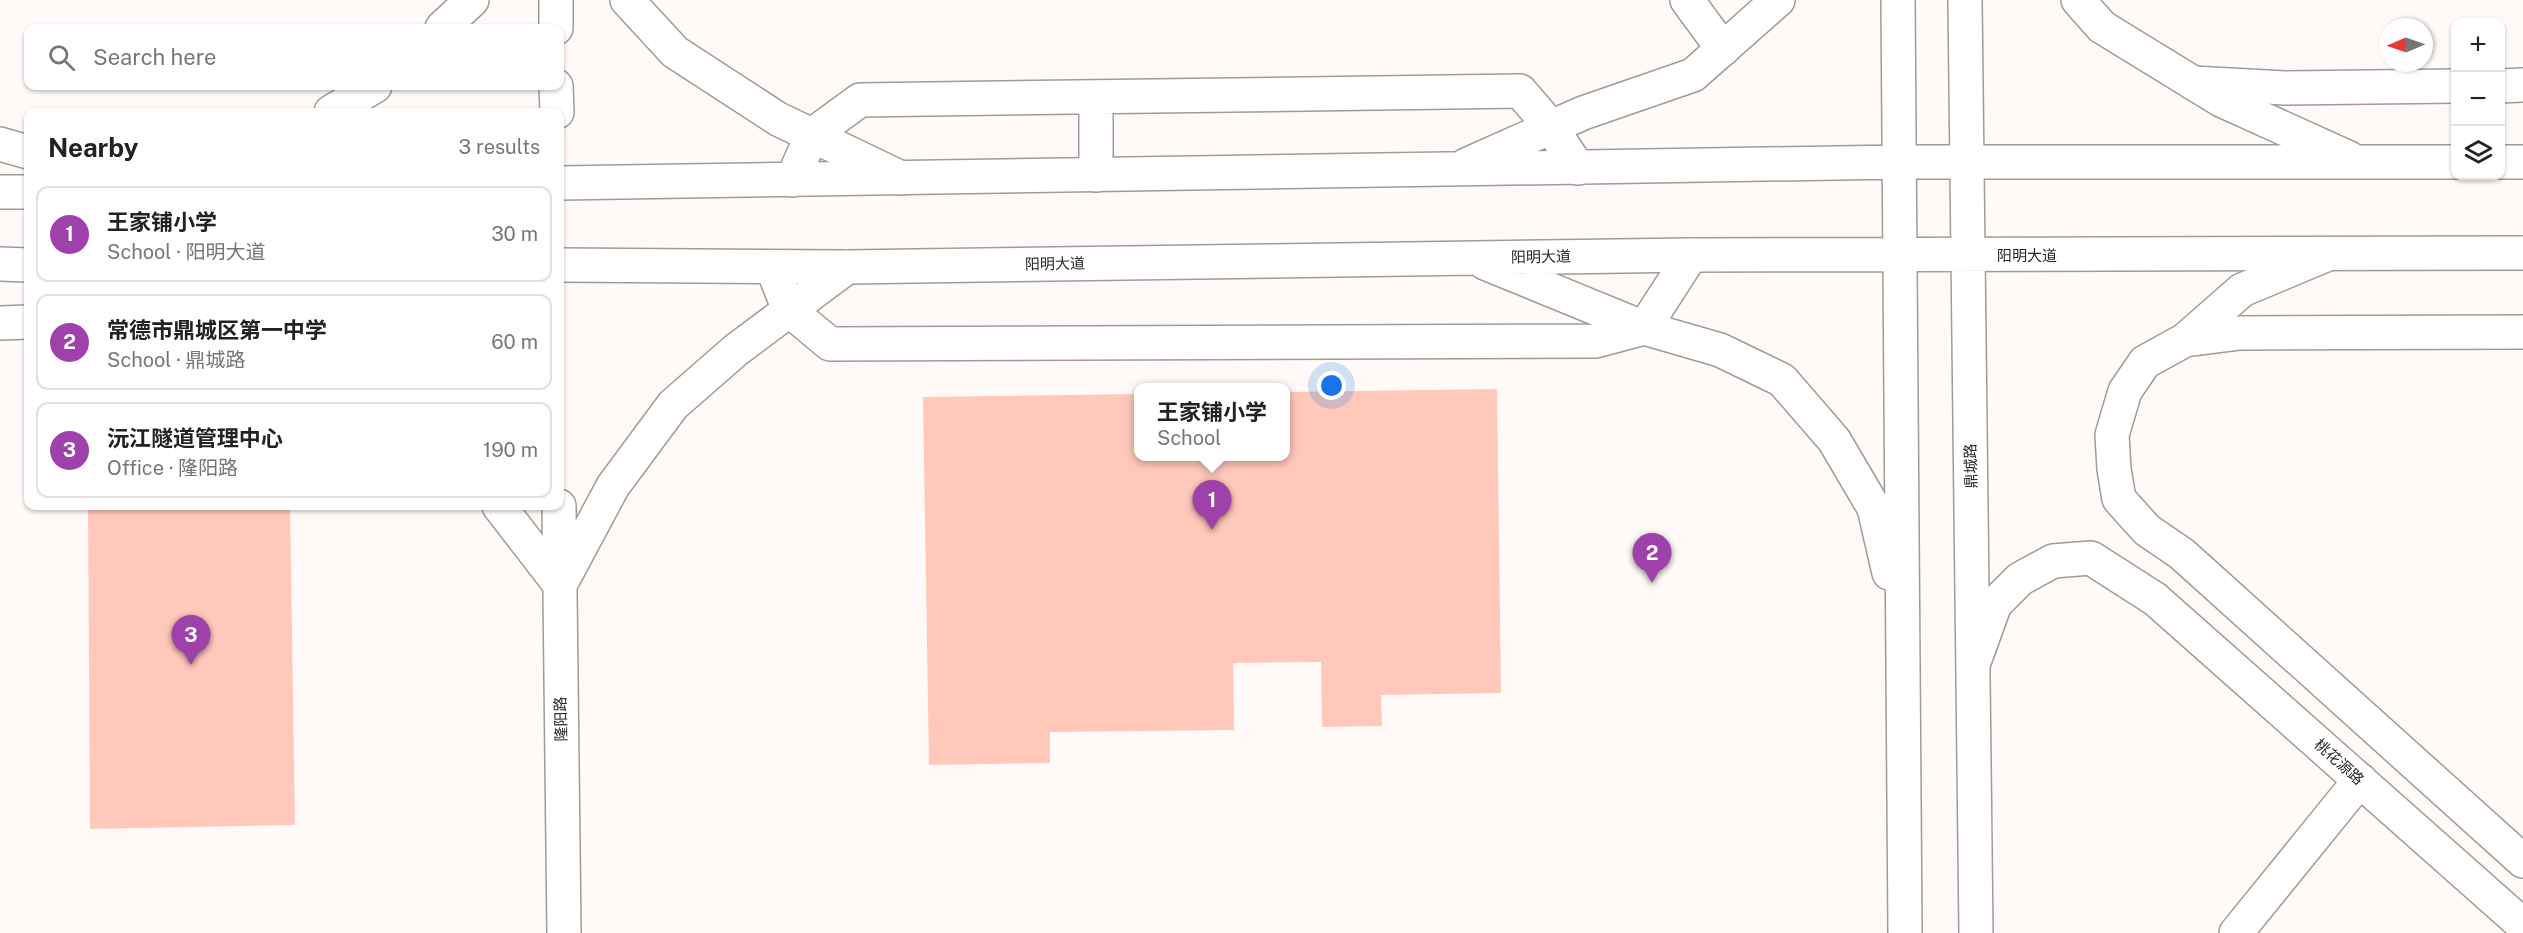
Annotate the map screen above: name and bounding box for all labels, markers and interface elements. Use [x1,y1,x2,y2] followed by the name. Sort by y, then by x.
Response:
[2379,18,2433,72] north arrow
[2451,18,2505,180] map controls
[2451,18,2505,72] button: +
[24,24,564,90] search box
[45,41,78,74] icon: search
[93,44,217,70] text: Search here
[2451,72,2505,126] button: −
[2451,126,2505,180] button: layers
[48,132,138,163] text: Nearby
[459,135,540,159] text: 3 results
[107,209,217,235] text: 王家铺小学
[65,222,74,246] text: 1
[491,222,538,246] text: 30 m
[107,240,266,264] text: School · 阳明大道
[1511,247,1571,266] street label: 阳明大道
[1997,247,2057,264] street label: 阳明大道
[1025,254,1085,273] street label: 阳明大道
[107,317,327,343] text: 常德市鼎城区第一中学
[63,330,76,354] text: 2
[491,330,538,354] text: 60 m
[107,348,246,372] text: School · 鼎城路
[1317,371,1346,400] your location
[1134,383,1290,461] popup
[1157,399,1267,425] text: 王家铺小学
[107,425,283,451] text: 沅江隧道管理中心
[1157,426,1221,450] text: School
[63,438,76,462] text: 3
[483,438,538,462] text: 190 m
[1962,443,1979,489] street label: 鼎城路
[107,456,238,480] text: Office · 隆阳路
[1192,480,1232,530] pin: 1
[1632,534,1672,583] pin: 2
[172,616,210,665] pin: 3
[552,696,569,742] street label: 隆阳路
[2311,735,2367,788] street label: 桃花源路

